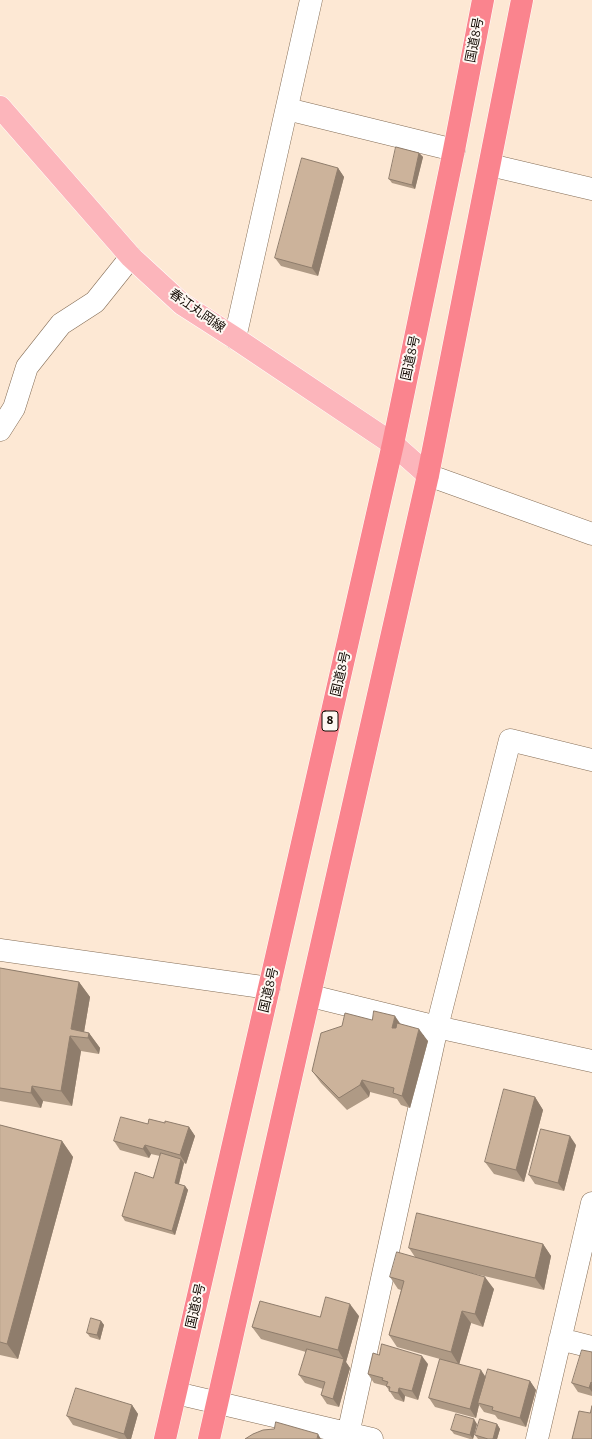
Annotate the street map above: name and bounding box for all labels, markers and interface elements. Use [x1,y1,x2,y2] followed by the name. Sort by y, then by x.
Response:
[463,16,487,64] street label: 国道8号
[166,286,228,336] street label: 春江丸岡線
[399,334,423,382] street label: 国道8号
[328,650,354,698] street label: 国道8号
[322,711,338,731] road number: 8
[256,966,282,1014] street label: 国道8号
[183,1282,209,1330] street label: 国道8号

